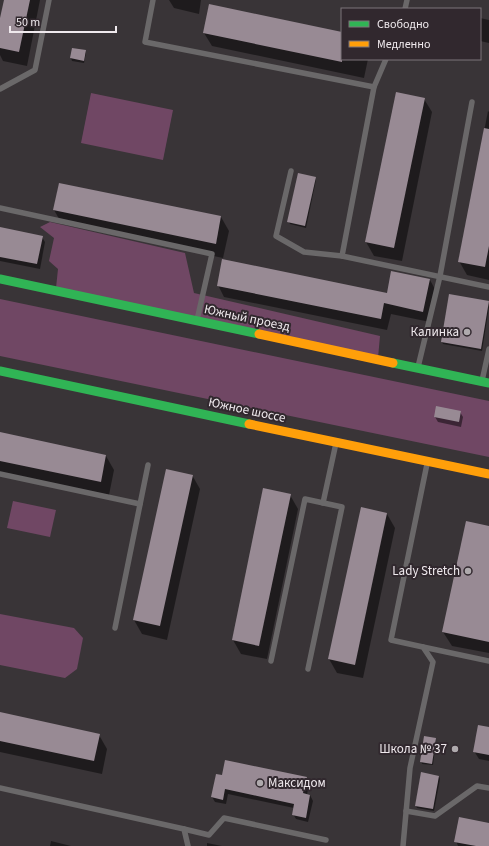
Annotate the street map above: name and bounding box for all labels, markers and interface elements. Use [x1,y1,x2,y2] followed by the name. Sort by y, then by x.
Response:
[10,8,116,34] scale bar
[341,8,481,60] legend
[16,14,40,31] text: 50 m
[377,16,429,33] text: Свободно
[377,36,431,53] text: Медленно
[202,300,292,336] street label: Южный проезд
[411,323,459,341] place label: Калинка
[462,327,472,337] marker: Калинка
[207,393,287,427] street label: Южное шоссе
[392,562,460,580] place label: Lady Stretch
[463,566,473,576] marker: Lady Stretch
[379,740,447,758] place label: Школа № 37
[450,744,460,754] marker: Школа № 37
[268,774,326,792] place label: Максидом
[255,778,265,788] marker: Максидом

